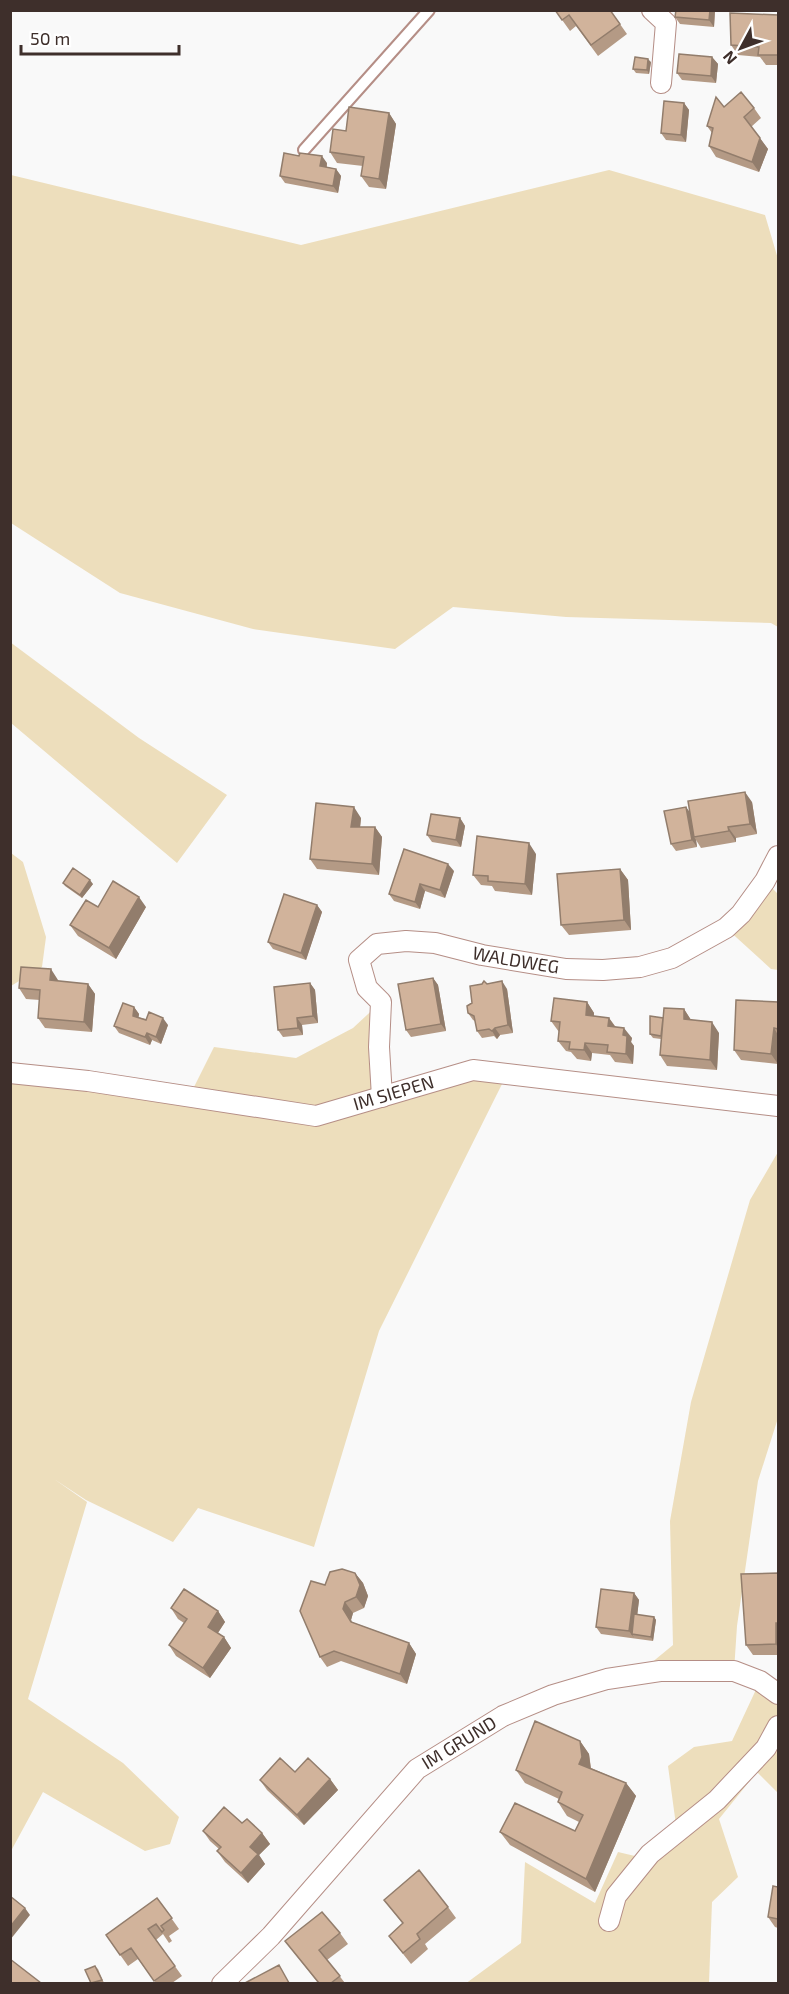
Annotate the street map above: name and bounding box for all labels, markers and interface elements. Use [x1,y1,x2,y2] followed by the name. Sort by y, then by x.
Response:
[21,18,178,56] scale bar
[711,18,771,78] north arrow
[30,27,70,49] text: 50 m
[718,48,740,69] text: N
[470,941,561,978] street label: WALDWEG
[351,1070,436,1114] street label: IM SIEPEN
[417,1711,500,1773] street label: IM GRUND

